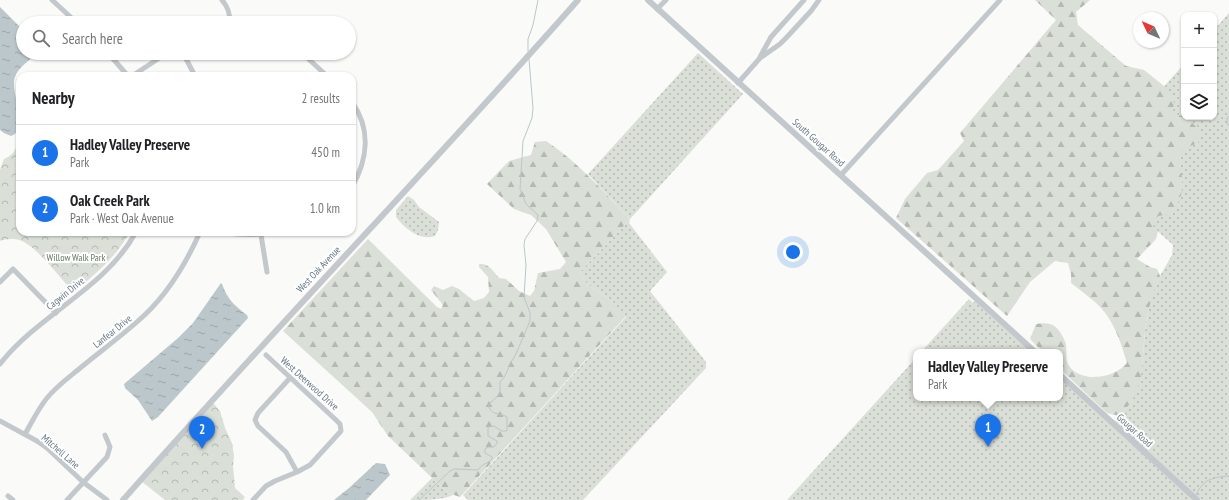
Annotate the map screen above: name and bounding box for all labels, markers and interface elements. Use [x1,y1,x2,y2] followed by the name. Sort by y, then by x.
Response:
[1133,12,1169,48] north arrow
[1181,12,1217,120] map controls
[1181,12,1217,48] button: +
[16,16,356,60] search box
[30,27,52,49] icon: search
[62,29,123,48] text: Search here
[1181,48,1217,84] button: −
[1181,84,1217,120] button: layers
[32,87,75,109] text: Nearby
[301,90,340,107] text: 2 results
[790,115,848,169] street label: South Gougar Road
[70,135,190,154] text: Hadley Valley Preserve
[42,144,48,161] text: 1
[311,144,340,161] text: 450 m
[70,154,89,171] text: Park
[70,191,150,210] text: Oak Creek Park
[42,200,48,217] text: 2
[310,200,340,217] text: 1.0 km
[70,210,174,227] text: Park · West Oak Avenue
[783,242,803,262] your location
[293,243,343,295] street label: West Oak Avenue
[47,251,106,264] park label: Willow Walk Park
[44,274,87,313] street label: Cagwin Drive
[90,312,134,351] street label: Lanfear Drive
[913,349,1063,401] popup
[278,354,342,413] street label: West Deerwood Drive
[928,357,1048,376] text: Hadley Valley Preserve
[928,376,947,393] text: Park
[1114,411,1155,450] street label: Gougar Road
[975,414,1001,447] pin: 1
[189,416,215,449] pin: 2
[39,431,83,472] street label: Mitchell Lane

